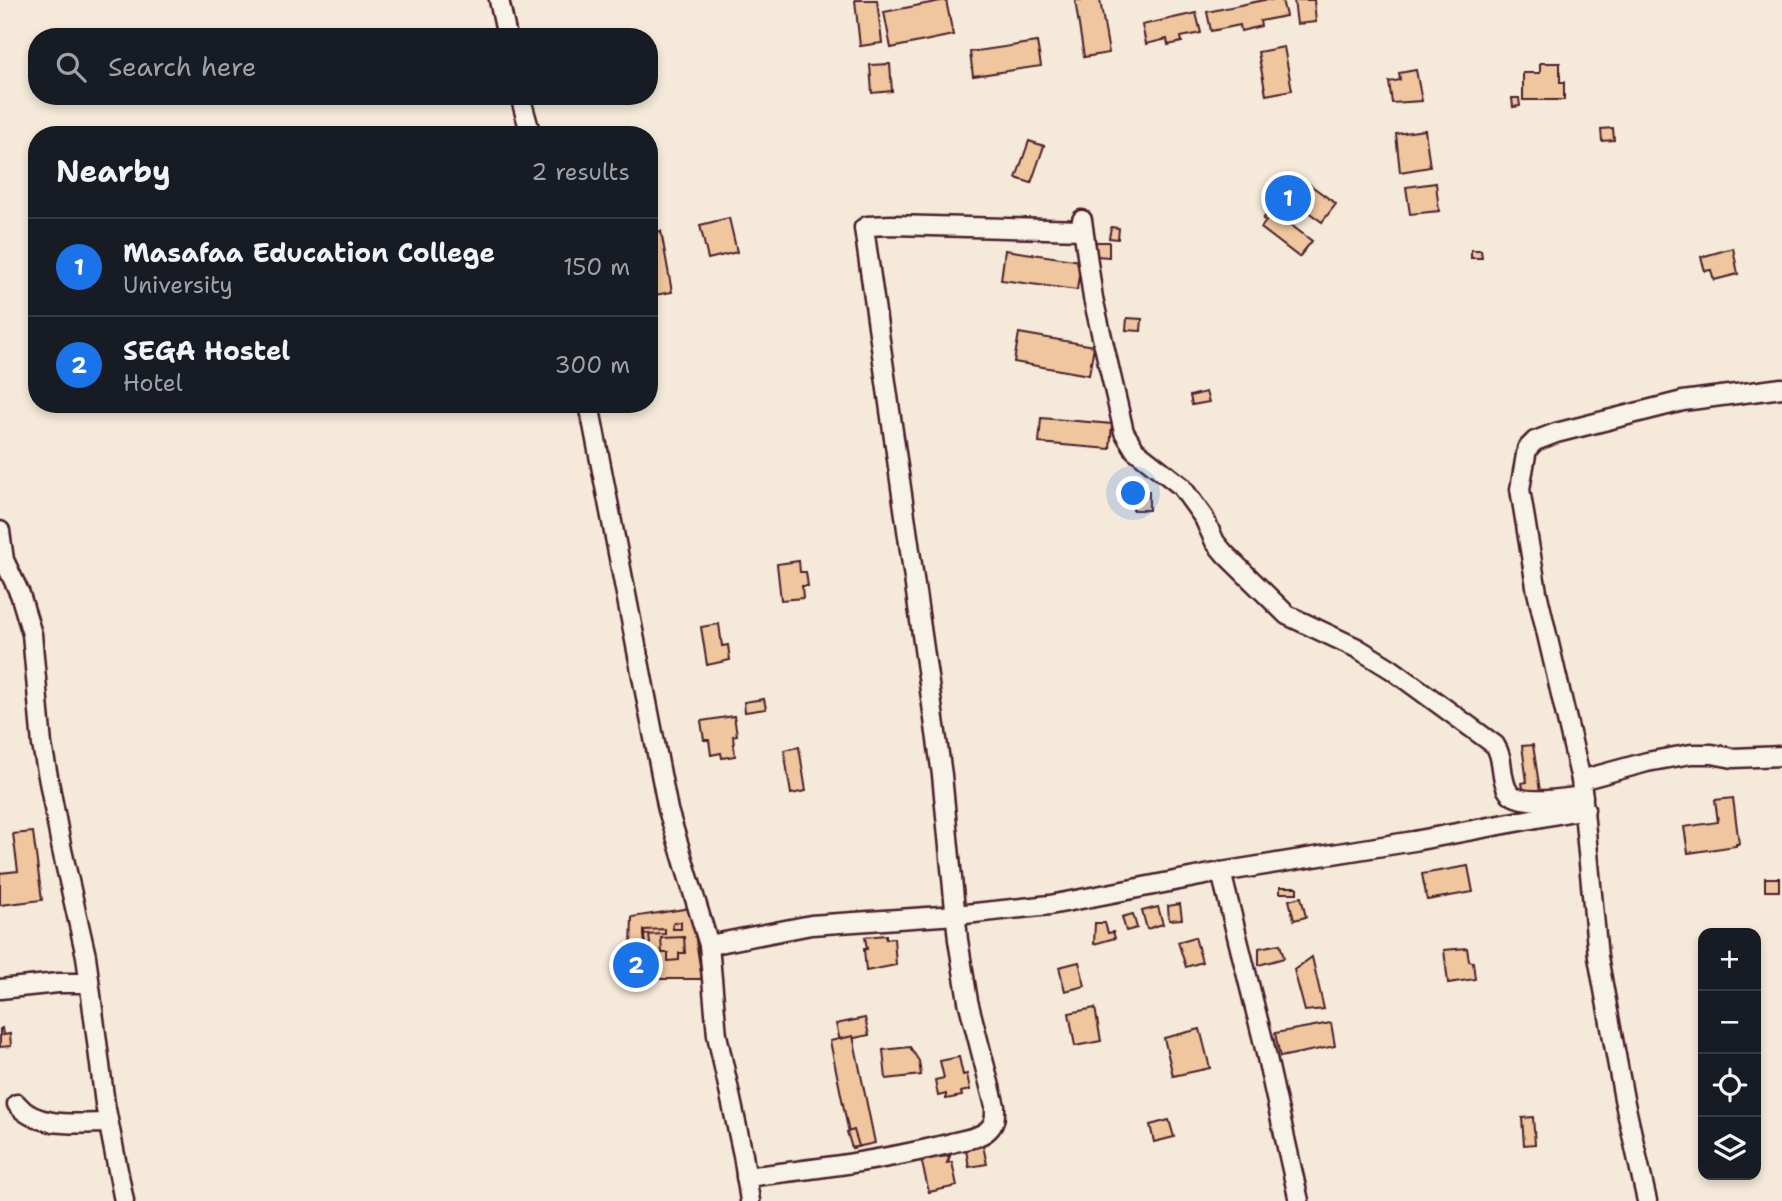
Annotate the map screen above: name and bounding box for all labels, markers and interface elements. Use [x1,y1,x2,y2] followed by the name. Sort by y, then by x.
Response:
[28,28,658,105] search box
[52,48,90,86] icon: search
[108,49,257,84] text: Search here
[56,151,171,192] text: Nearby
[531,157,630,187] text: 2 results
[1265,172,1311,224] pin: 1
[123,235,495,270] text: Masafaa Education College
[74,252,84,282] text: 1
[563,252,630,282] text: 150 m
[123,270,233,300] text: University
[123,333,290,368] text: SEGA Hostel
[71,350,87,380] text: 2
[555,350,630,380] text: 300 m
[123,368,183,398] text: Hotel
[1116,476,1150,510] your location
[1698,928,1761,1180] map controls
[1698,928,1761,991] button: +
[613,939,659,991] pin: 2
[1698,991,1761,1054] button: −
[1698,1054,1761,1117] button: locate
[1698,1117,1761,1180] button: layers

